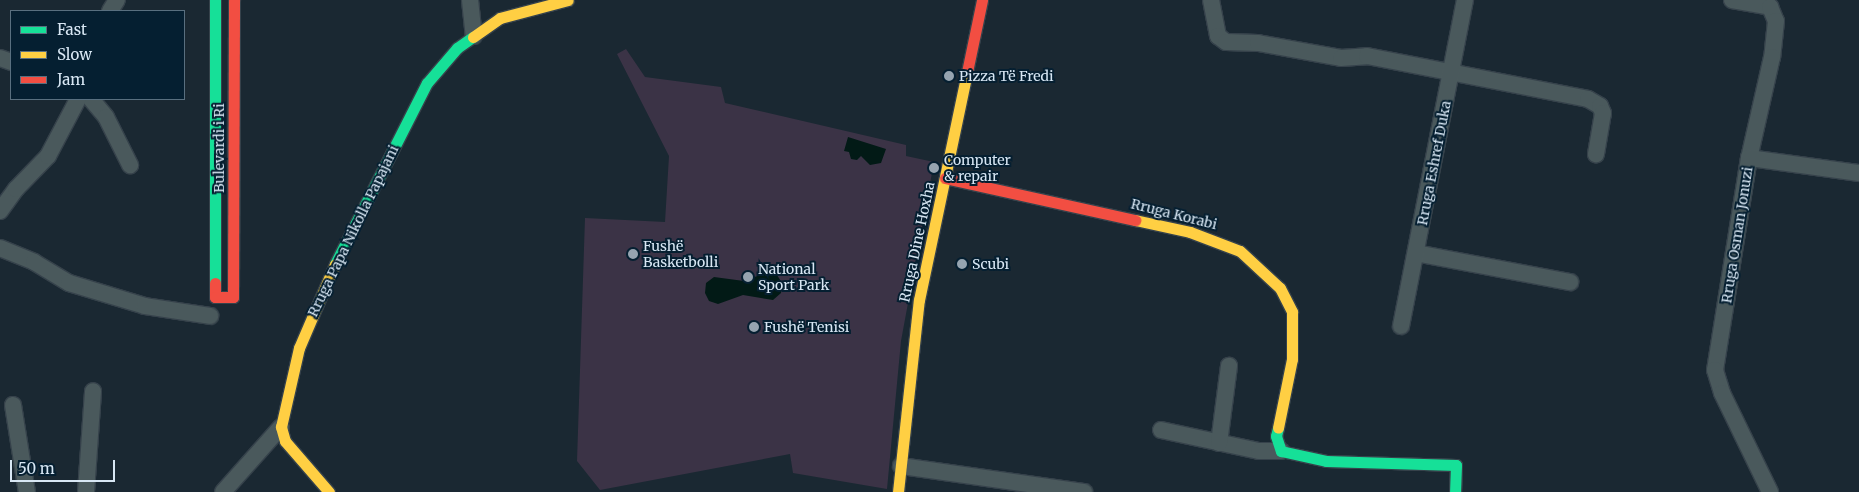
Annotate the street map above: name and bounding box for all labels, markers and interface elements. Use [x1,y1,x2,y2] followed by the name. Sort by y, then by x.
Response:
[10,10,185,100] legend
[57,20,87,39] text: Fast
[57,45,92,64] text: Slow
[959,68,1054,84] place label: Pizza Të Fredi
[57,70,85,89] text: Jam
[943,70,955,82] marker: Pizza Të Fredi
[1414,99,1454,227] street label: Rruga Eshref Duka
[211,103,227,193] street label: Bulevardi i Ri
[304,143,402,319] street label: Rruga Papa Nikolla Papajani
[944,152,1011,184] place label: Computer & repair
[928,162,940,174] marker: Computer & repair
[1718,166,1756,304] street label: Rruga Osman Jonuzi
[896,180,938,304] street label: Rruga Dine Hoxha
[1129,195,1219,233] street label: Rruga Korabi
[643,238,718,270] place label: Fushë Basketbolli
[627,248,639,260] marker: Fushë Basketbolli
[972,256,1009,272] place label: Scubi
[956,258,968,270] marker: Scubi
[758,261,829,294] place label: National Sport Park
[742,271,754,283] marker: National Sport Park
[764,319,849,335] place label: Fushë Tenisi
[748,321,760,333] marker: Fushë Tenisi
[12,450,118,482] scale bar
[18,459,55,478] text: 50 m

